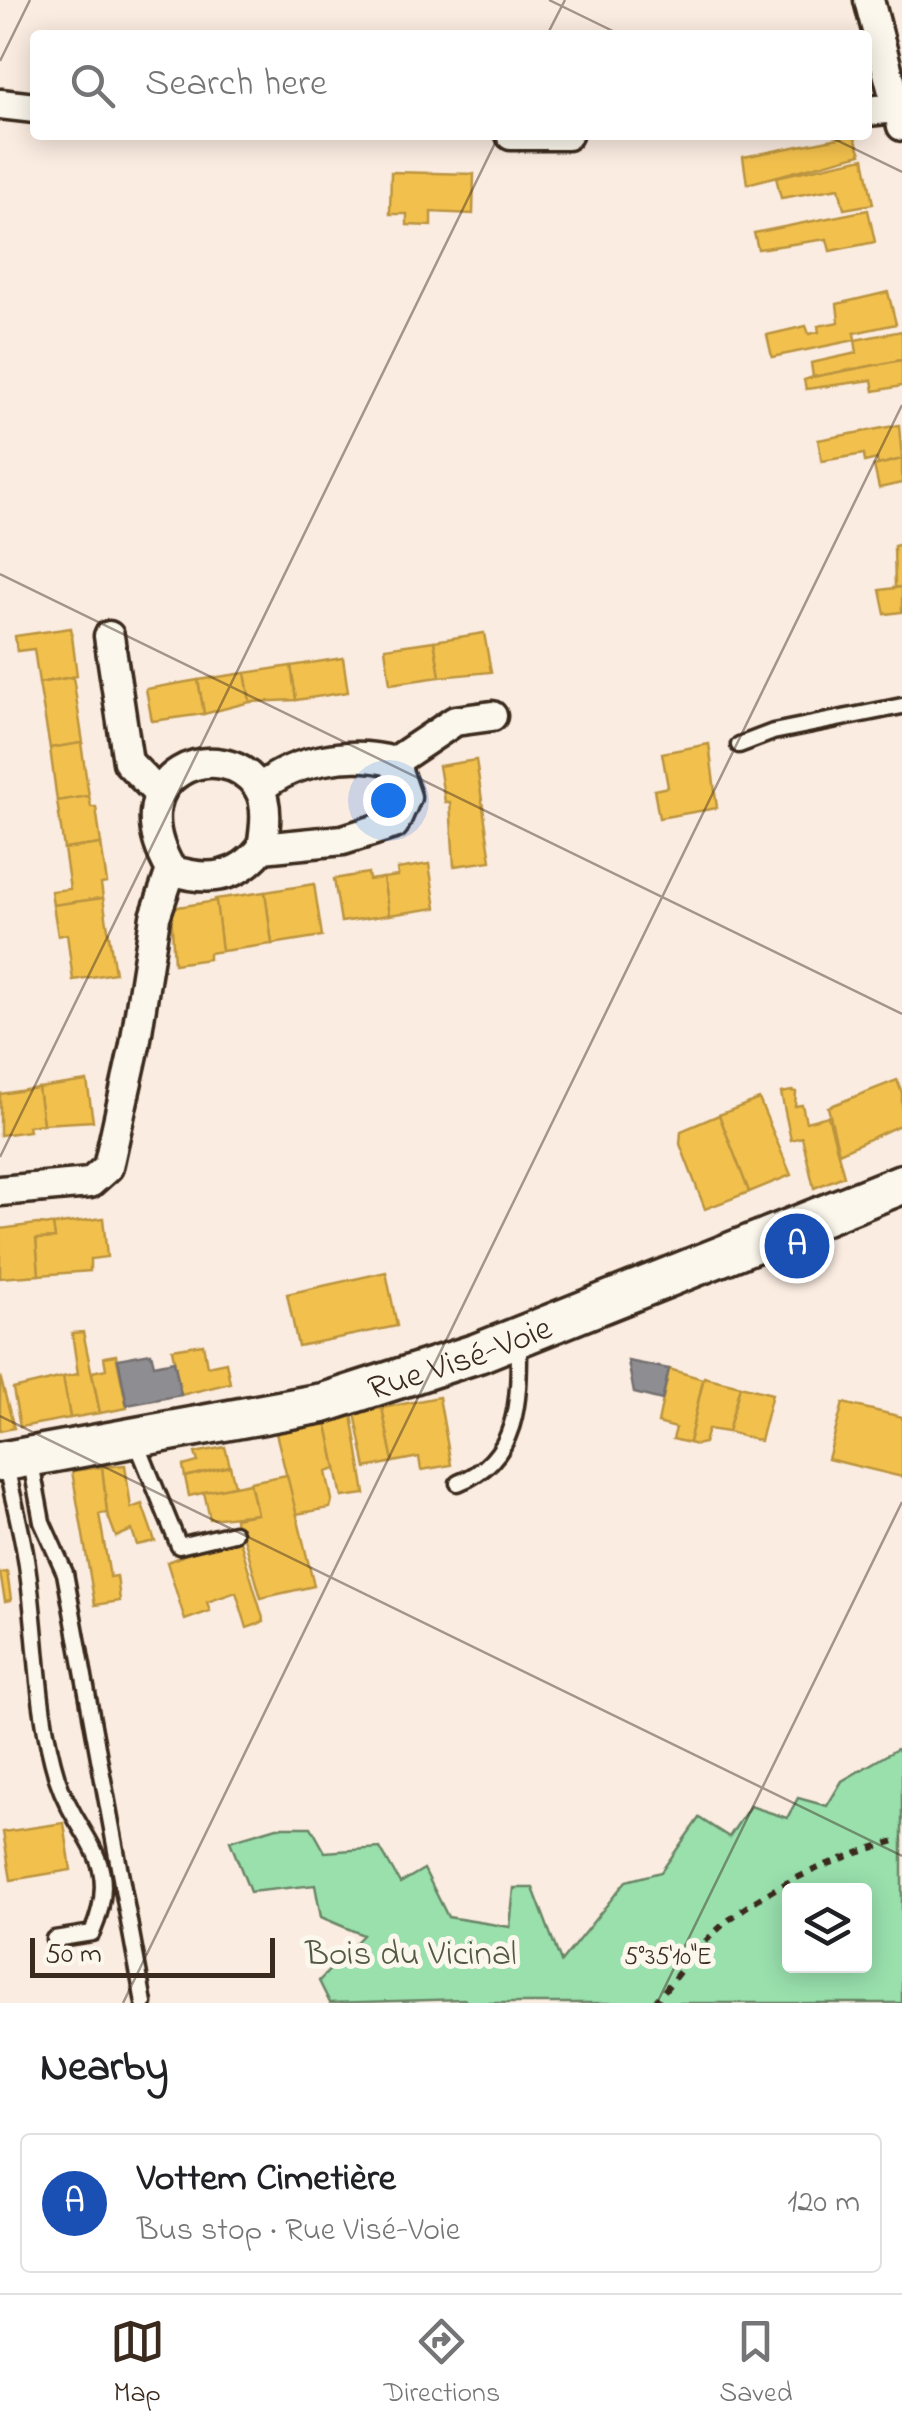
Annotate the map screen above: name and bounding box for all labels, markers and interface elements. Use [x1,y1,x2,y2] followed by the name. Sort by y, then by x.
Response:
[30,30,872,140] search box
[145,57,327,113] text: Search here
[65,58,120,113] icon: search
[363,775,414,826] your location
[764,1208,830,1284] pin: A
[362,1304,560,1416] street label: Rue Visé-Voie
[782,1883,872,1973] map controls
[782,1883,872,1973] button: layers
[304,1930,517,1981] park label: Bois du Vicinal
[30,1933,275,1978] scale bar
[45,1935,102,1976] text: 50 m
[624,1940,712,1976] text: 5°35'10"E
[40,2038,168,2099] text: Nearby
[137,2152,396,2208] text: Vottem Cimetière
[65,2180,84,2227] text: A
[787,2180,860,2227] text: 120 m
[137,2208,460,2255] text: Bus stop · Rue Visé-Voie
[110,2314,165,2415] tab: Map
[384,2314,500,2415] tab: Directions
[719,2314,792,2415] tab: Saved

